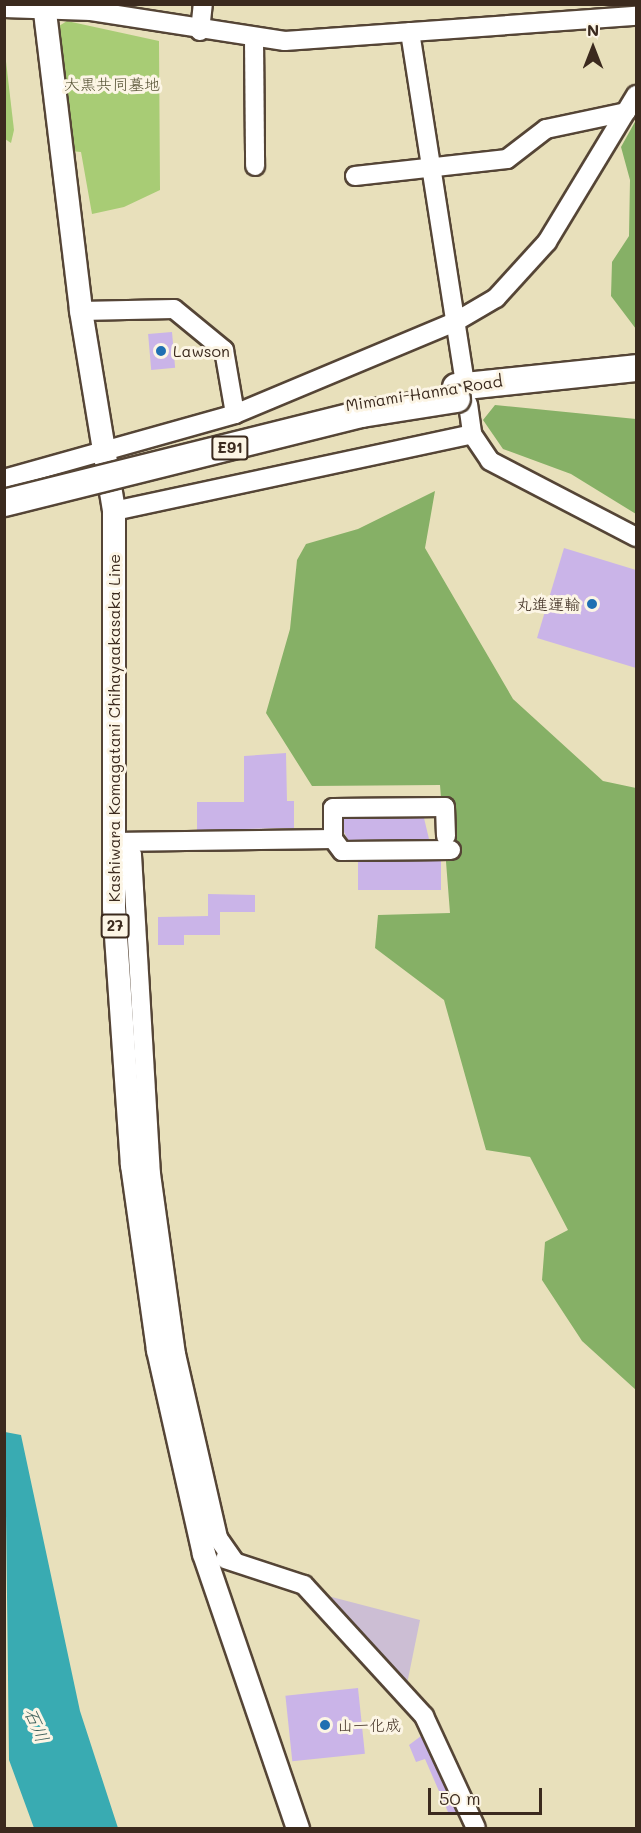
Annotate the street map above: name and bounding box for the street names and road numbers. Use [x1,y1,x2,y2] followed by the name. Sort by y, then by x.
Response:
[344,371,504,415] street label: Mimami-Hanna Road
[210,436,250,460] road number: E91
[104,554,124,902] street label: Kashiwara Komagatani Chihayaakasaka Line
[100,914,130,938] road number: 27

